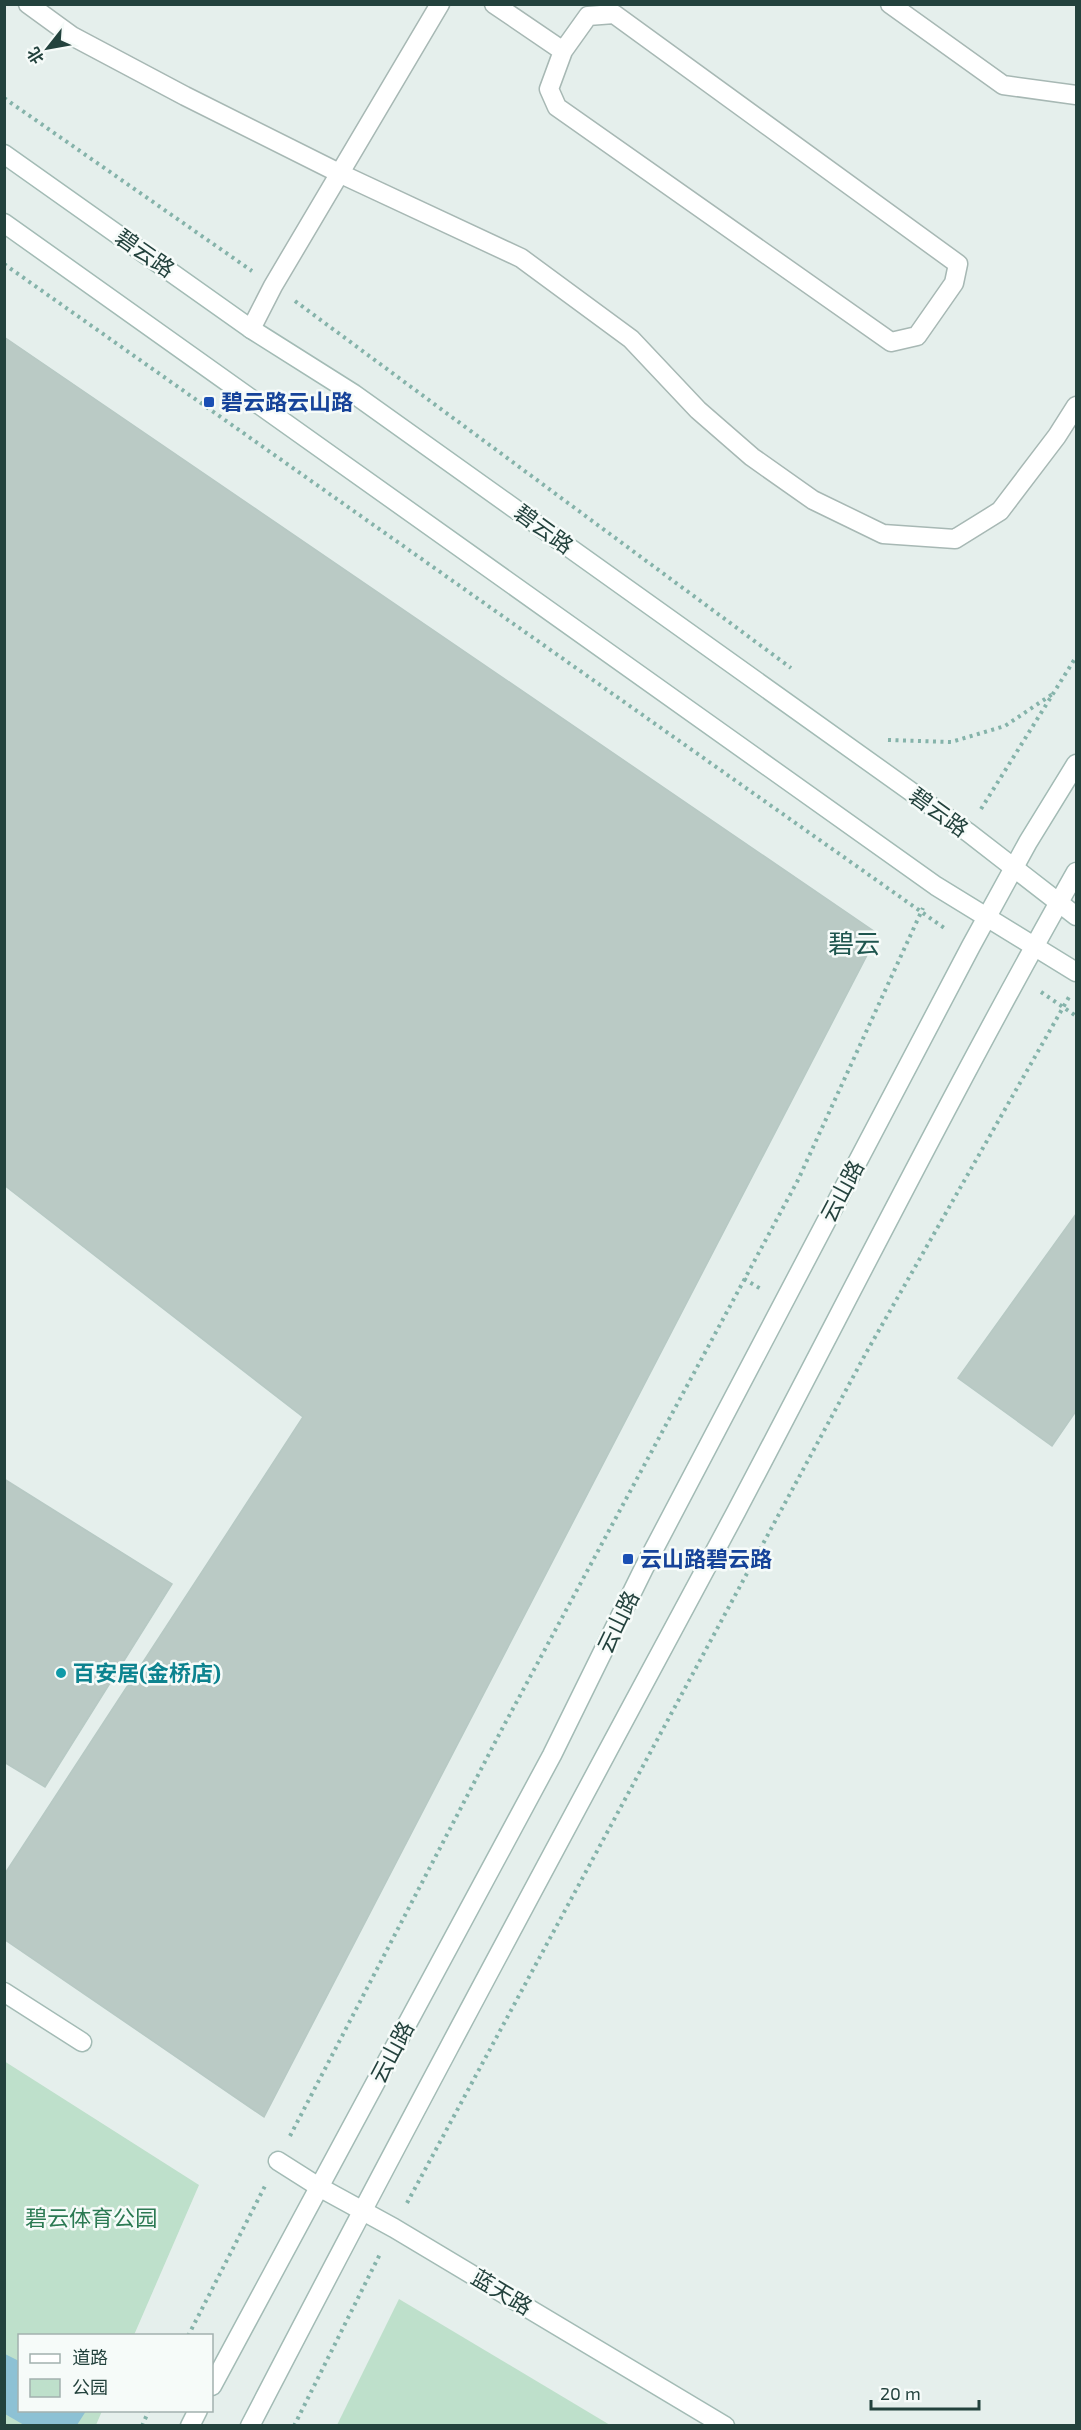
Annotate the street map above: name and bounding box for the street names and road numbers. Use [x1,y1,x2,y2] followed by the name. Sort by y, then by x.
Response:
[111,223,180,282] street label: 碧云路
[510,498,579,558] street label: 碧云路
[905,781,974,841] street label: 碧云路
[814,1155,868,1226] street label: 云山路
[591,1586,643,1657] street label: 云山路
[364,2016,418,2087] street label: 云山路
[468,2263,538,2319] street label: 蓝天路

